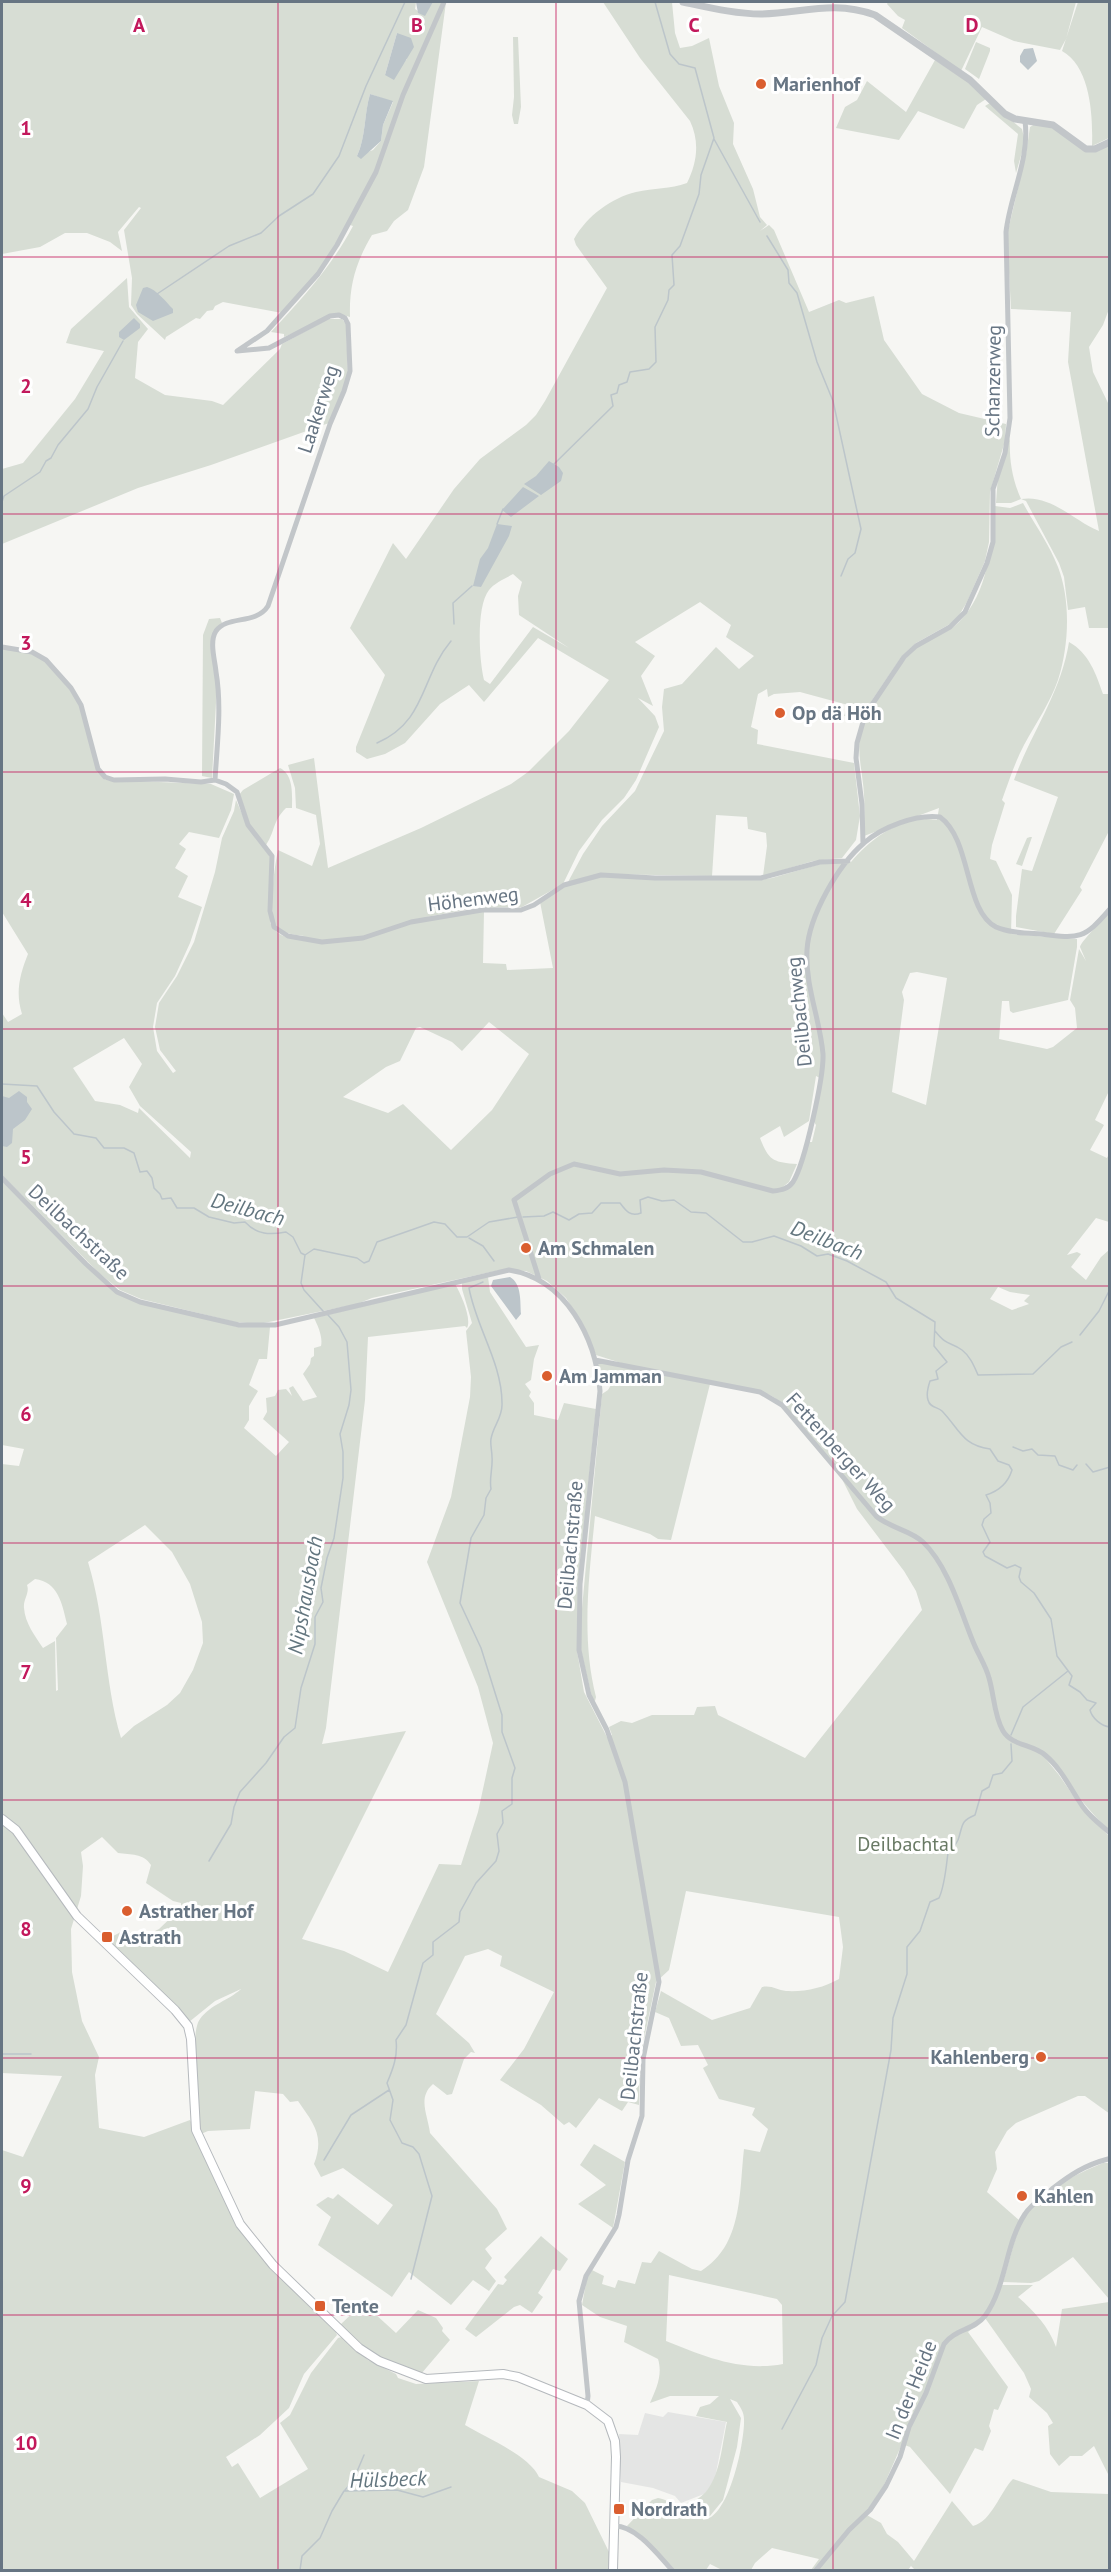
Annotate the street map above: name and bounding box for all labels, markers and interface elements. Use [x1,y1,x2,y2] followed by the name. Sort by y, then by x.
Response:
[133,12,146,38] text: A
[411,12,423,38] text: B
[688,12,700,38] text: C
[966,12,979,38] text: D
[773,71,862,97] place label: Marienhof
[754,77,768,91] marker: Marienhof
[20,115,32,141] text: 1
[979,325,1007,437] street label: Schanzerweg
[292,362,344,456] street label: Laakerweg
[20,373,32,399] text: 2
[20,630,32,656] text: 3
[792,700,882,726] place label: Op dä Höh
[773,706,787,720] marker: Op dä Höh
[426,881,520,917] street label: Höhenweg
[20,887,32,913] text: 4
[780,956,818,1068] street label: Deilbachweg
[20,1144,32,1170] text: 5
[23,1178,135,1286] street label: Deilbachstraße
[208,1186,288,1232] water label: Deilbach
[787,1214,867,1266] water label: Deilbach
[538,1235,654,1261] place label: Am Schmalen
[519,1241,533,1255] marker: Am Schmalen
[559,1363,662,1389] place label: Am Jamman
[540,1369,554,1383] marker: Am Jamman
[781,1387,901,1517] street label: Fettenberger Weg
[20,1401,32,1427] text: 6
[551,1480,589,1610] street label: Deilbachstraße
[281,1534,329,1656] water label: Nipshausbach
[20,1659,32,1685] text: 7
[857,1831,955,1857] park label: Deilbachtal
[139,1898,255,1924] place label: Astrather Hof
[120,1904,134,1918] marker: Astrather Hof
[20,1916,32,1942] text: 8
[119,1924,181,1950] place label: Astrath
[100,1930,114,1944] marker: Astrath
[614,1970,654,2102] street label: Deilbachstraße
[931,2044,1029,2070] place label: Kahlenberg
[1034,2050,1048,2064] marker: Kahlenberg
[20,2173,32,2199] text: 9
[1034,2183,1094,2209] place label: Kahlen
[1015,2189,1029,2203] marker: Kahlen
[332,2293,379,2319] place label: Tente
[313,2299,327,2313] marker: Tente
[879,2336,943,2444] street label: In der Heide
[15,2430,37,2456] text: 10
[349,2464,429,2494] water label: Hülsbeck
[631,2496,708,2522] place label: Nordrath
[612,2502,626,2516] marker: Nordrath

